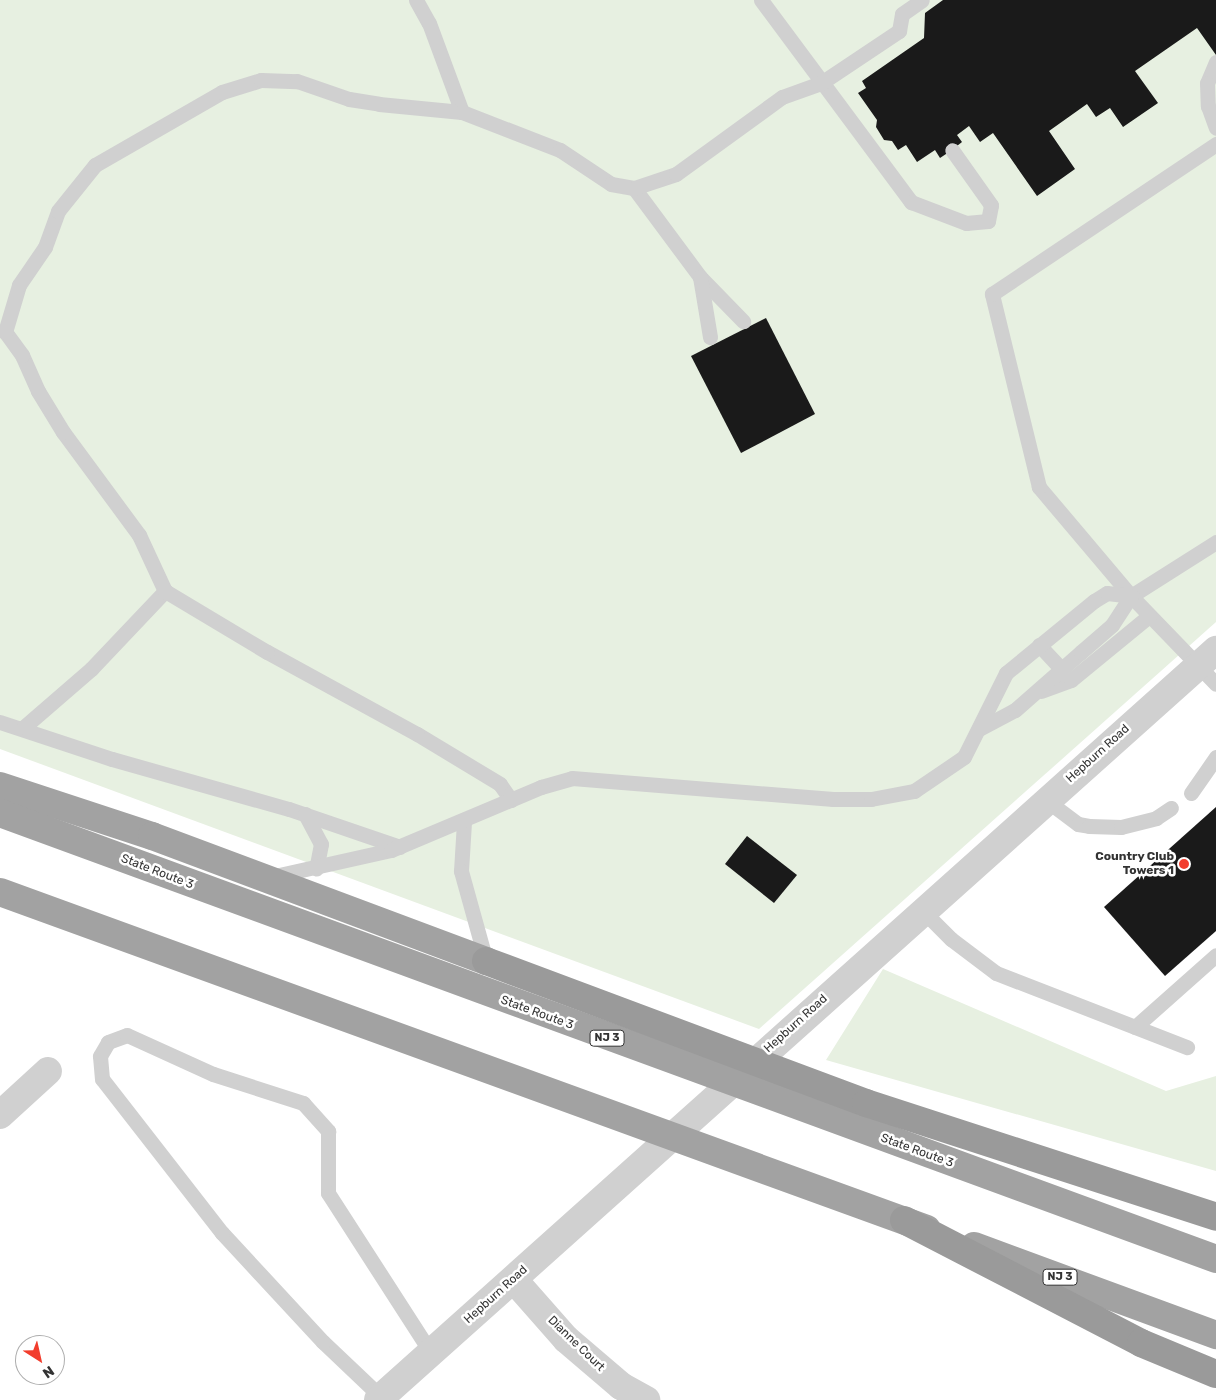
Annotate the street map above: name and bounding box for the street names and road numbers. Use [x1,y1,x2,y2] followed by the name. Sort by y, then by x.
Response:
[1063,722,1133,786] street label: Hepburn Road
[119,852,195,892] street label: State Route 3
[761,992,831,1056] street label: Hepburn Road
[499,993,575,1033] street label: State Route 3
[590,1030,624,1046] road number: NJ 3
[879,1131,955,1171] street label: State Route 3
[461,1263,531,1327] street label: Hepburn Road
[1042,1268,1078,1286] road number: NJ 3
[545,1313,607,1375] street label: Dianne Court

